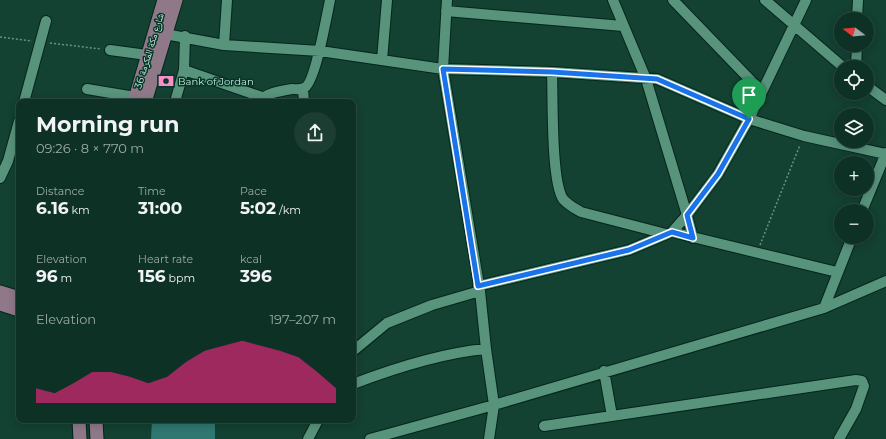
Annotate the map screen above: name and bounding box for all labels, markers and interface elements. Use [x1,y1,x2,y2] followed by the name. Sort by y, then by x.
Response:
[131,11,167,90] street label: شارع مكة المكرمة 36
[834,12,874,52] north arrow
[834,12,874,244] map controls
[834,60,874,100] button: locate
[157,72,175,90] bank icon: Bank of Jordan
[178,75,254,88] place label: Bank of Jordan
[732,78,766,119] pin
[738,84,760,106] icon: arrive
[834,108,874,148] button: layers
[36,111,179,138] text: Morning run
[294,112,336,154] button: share
[36,140,144,156] text: 09:26 · 8 × 770 m
[834,156,874,196] button: +
[36,184,84,198] text: Distance
[138,184,166,198] text: Time
[240,184,267,198] text: Pace
[36,198,69,218] text: 6.16
[138,198,182,218] text: 31:00
[240,198,276,218] text: 5:02
[69,203,90,217] text: km
[276,203,301,217] text: /km
[834,204,874,244] button: −
[36,252,87,266] text: Elevation
[138,252,193,266] text: Heart rate
[240,252,262,266] text: kcal
[36,266,58,286] text: 96
[138,266,166,286] text: 156
[240,266,272,286] text: 396
[58,271,72,285] text: m
[166,271,195,285] text: bpm
[36,311,96,327] text: Elevation
[269,311,336,327] text: 197–207 m

